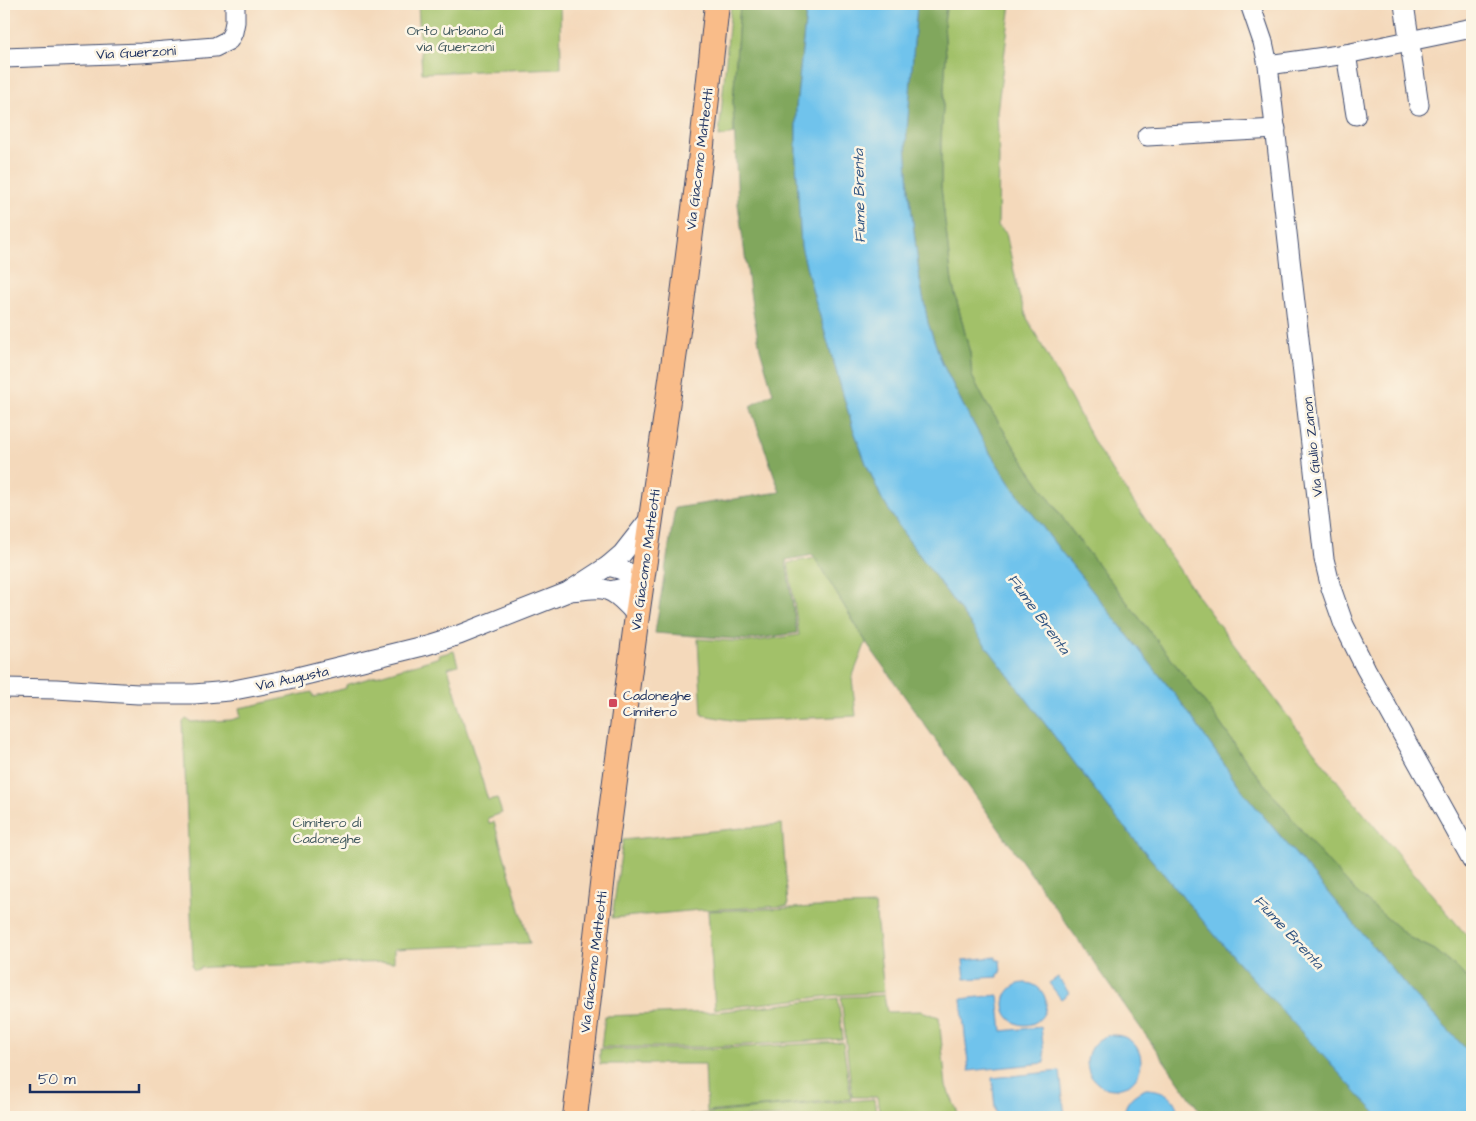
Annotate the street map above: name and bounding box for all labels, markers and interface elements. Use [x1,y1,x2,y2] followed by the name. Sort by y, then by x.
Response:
[407,21,503,57] park label: Orto Urbano di via Guerzoni
[96,41,176,65] street label: Via Guerzoni
[681,87,719,231] street label: Via Giacomo Matteotti
[848,147,871,243] water label: Fiume Brenta
[1298,396,1328,498] street label: Via Giulio Zanon
[626,488,666,632] street label: Via Giacomo Matteotti
[1002,570,1076,660] water label: Fiume Brenta
[254,662,330,696] street label: Via Augusta
[623,686,692,722] place label: Cadoneghe Cimitero
[607,697,619,709] marker: Cadoneghe Cimitero
[293,813,362,849] park label: Cimitero di Cadoneghe
[575,890,613,1034] street label: Via Giacomo Matteotti
[1249,891,1329,975] water label: Fiume Brenta
[30,1061,139,1093] scale bar
[38,1069,76,1090] text: 50 m

